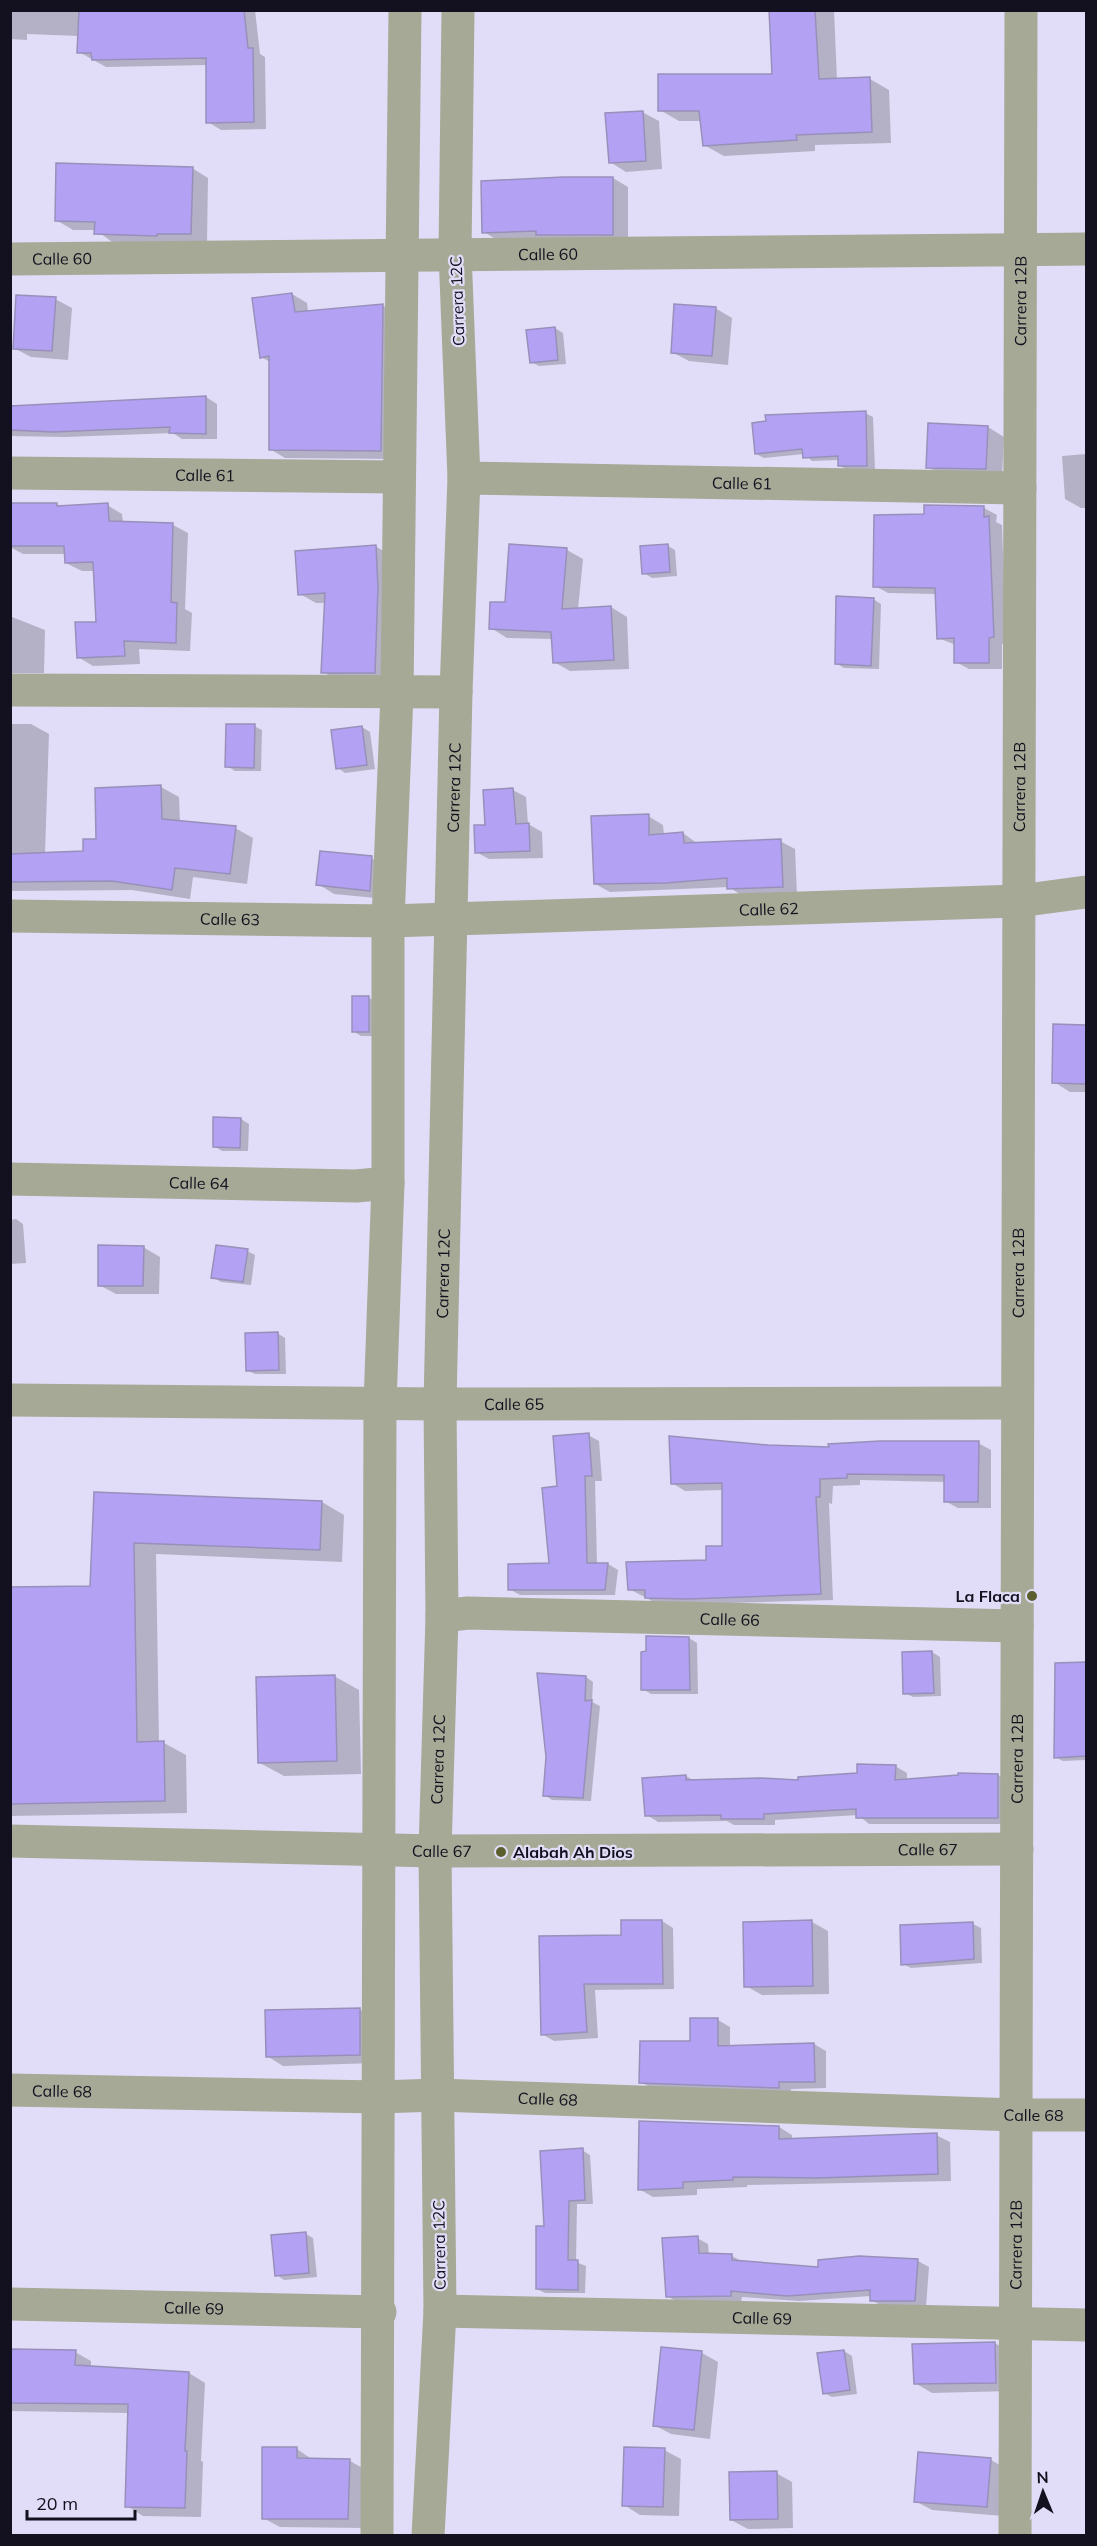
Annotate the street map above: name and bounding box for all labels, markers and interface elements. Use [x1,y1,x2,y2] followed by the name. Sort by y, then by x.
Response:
[518,244,578,264] street label: Calle 60
[32,248,92,269] street label: Calle 60
[445,256,469,346] street label: Carrera 12C
[1010,256,1030,346] street label: Carrera 12B
[175,465,235,485] street label: Calle 61
[712,472,772,494] street label: Calle 61
[443,742,465,833] street label: Carrera 12C
[1009,742,1029,832] street label: Carrera 12B
[738,898,799,920] street label: Calle 62
[200,909,260,929] street label: Calle 63
[169,1172,230,1193] street label: Calle 64
[432,1228,454,1319] street label: Carrera 12C
[1008,1228,1028,1318] street label: Carrera 12B
[484,1394,544,1414] street label: Calle 65
[956,1586,1020,1606] place label: La Flaca
[1025,1589,1039,1603] marker: La Flaca
[700,1608,760,1630] street label: Calle 66
[426,1714,449,1805] street label: Carrera 12C
[1007,1714,1027,1804] street label: Carrera 12B
[898,1839,958,1859] street label: Calle 67
[412,1840,472,1861] street label: Calle 67
[513,1842,633,1862] place label: Alabah Ah Dios
[494,1845,508,1859] marker: Alabah Ah Dios
[32,2080,92,2102] street label: Calle 68
[517,2088,578,2110] street label: Calle 68
[1003,2105,1064,2125] street label: Calle 68
[428,2200,450,2290] street label: Carrera 12C
[1006,2200,1026,2290] street label: Carrera 12B
[164,2297,224,2319] street label: Calle 69
[732,2307,792,2329] street label: Calle 69
[1013,2462,1073,2522] north arrow
[1036,2467,1049,2487] text: N
[27,2483,135,2521] scale bar
[36,2492,78,2515] text: 20 m

